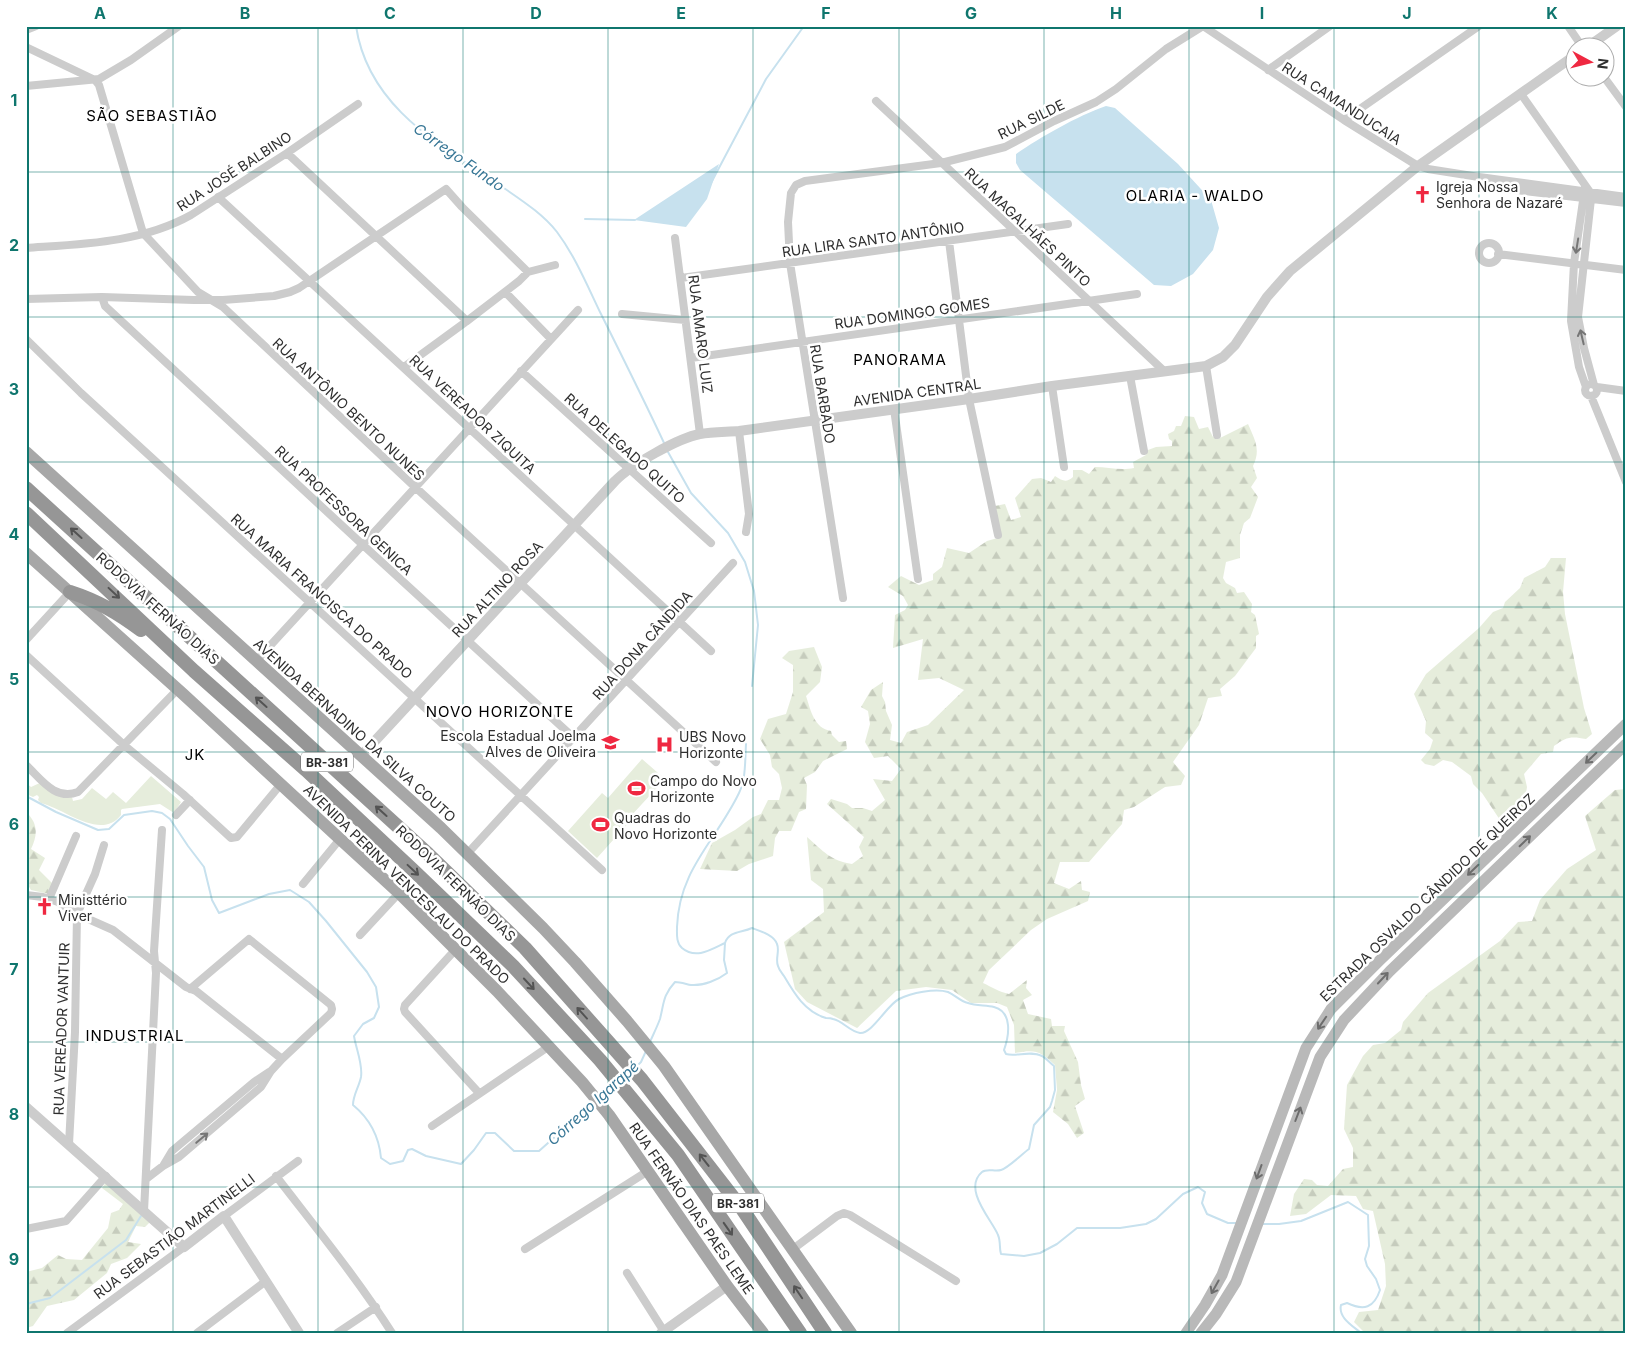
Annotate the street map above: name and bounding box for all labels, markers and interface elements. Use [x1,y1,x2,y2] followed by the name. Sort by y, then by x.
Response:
[94,3,106,23] text: A
[240,3,250,23] text: B
[384,3,396,23] text: C
[530,3,542,23] text: D
[676,3,686,23] text: E
[821,3,831,23] text: F
[965,3,977,23] text: G
[1110,3,1122,23] text: H
[1260,3,1264,23] text: I
[1402,3,1412,23] text: J
[1546,3,1558,23] text: K
[1564,38,1614,88] north arrow
[1594,57,1612,70] text: N
[1279,58,1405,148] street label: RUA CAMANDUCAIA
[11,90,17,110] text: 1
[995,96,1067,142] street label: RUA SILDE
[86,106,218,125] district label: SÃO SEBASTIÃO
[410,119,508,195] water label: Córrego Fundo
[173,127,295,215] street label: RUA JOSÉ BALBINO
[961,164,1095,290] street label: RUA MAGALHÃES PINTO
[1436,178,1563,211] place label: Igreja Nossa Senhora de Nazaré
[1412,184,1432,204] church icon: Igreja Nossa Senhora de Nazaré
[1126,186,1264,205] district label: OLARIA - WALDO
[781,218,965,260] street label: RUA LIRA SANTO ANTÔNIO
[9,235,19,255] text: 2
[1571,238,1581,254] one-way arrow
[685,274,717,394] street label: RUA AMARO LUIZ
[833,294,991,332] street label: RUA DOMINGO GOMES
[1577,330,1586,346] one-way arrow
[270,334,429,484] street label: RUA ANTÔNIO BENTO NUNES
[807,343,839,445] street label: RUA BARBADO
[853,350,947,369] district label: PANORAMA
[406,351,540,477] street label: RUA VEREADOR ZIQUITA
[852,375,982,409] street label: AVENIDA CENTRAL
[9,379,19,399] text: 3
[561,389,689,507] street label: RUA DELEGADO QUITO
[272,442,417,579] street label: RUA PROFESSORA GENICA
[228,510,416,682] street label: RUA MARIA FRANCISCA DO PRADO
[9,524,20,544] text: 4
[70,527,83,539] one-way arrow
[448,537,546,641] street label: RUA ALTINO ROSA
[93,548,223,668] street label: RODOVIA FERNÃO DIAS
[107,587,120,599] one-way arrow
[589,587,696,703] street label: RUA DONA CÂNDIDA
[250,635,460,825] street label: AVENIDA BERNADINO DA SILVA COUTO
[9,669,19,689] text: 5
[255,696,267,708] one-way arrow
[426,702,574,721] district label: NOVO HORIZONTE
[440,727,596,760] place label: Escola Estadual Joelma Alves de Oliveira
[679,728,746,761] place label: UBS Novo Horizonte
[600,733,620,753] school or university icon: Escola Estadual Joelma Alves de Oliveira
[655,734,675,754] hospital icon: UBS Novo Horizonte
[185,745,205,764] district label: JK
[301,752,353,772] road number: BR-381
[1584,752,1597,764] one-way arrow
[650,772,757,805] place label: Campo do Novo Horizonte
[626,778,646,798] sports icon: Campo do Novo Horizonte
[301,781,513,987] street label: AVENIDA PERINA VENCESLAU DO PRADO
[1316,789,1538,1005] street label: ESTRADA OSVALDO CÂNDIDO DE QUEIROZ
[375,805,387,817] one-way arrow
[614,809,717,842] place label: Quadras do Novo Horizonte
[9,814,19,834] text: 6
[590,815,610,835] sports icon: Quadras do Novo Horizonte
[393,821,519,945] street label: RODOVIA FERNÃO DIAS
[1518,835,1531,847] one-way arrow
[406,864,419,876] one-way arrow
[1468,864,1480,876] one-way arrow
[58,891,127,924] place label: Ministtério Viver
[34,897,54,917] church icon: Ministtério Viver
[49,942,73,1116] street label: RUA VEREADOR VANTUIR
[9,959,19,979] text: 7
[1377,972,1389,985] one-way arrow
[523,977,535,990] one-way arrow
[577,1006,588,1019] one-way arrow
[1317,1016,1327,1030] one-way arrow
[85,1026,185,1045] district label: INDUSTRIAL
[543,1057,643,1149] water label: Córrego Igarapé
[9,1104,19,1124] text: 8
[1294,1107,1303,1123] one-way arrow
[626,1119,758,1297] street label: RUA FERNÃO DIAS PAES LEME
[195,1132,208,1143] one-way arrow
[699,1154,710,1167] one-way arrow
[1254,1164,1264,1179] one-way arrow
[90,1170,258,1302] street label: RUA SEBASTIÃO MARTINELLI
[712,1194,764,1212] road number: BR-381
[723,1222,733,1236] one-way arrow
[9,1249,19,1269] text: 9
[1210,1279,1219,1294] one-way arrow
[793,1286,803,1300] one-way arrow

